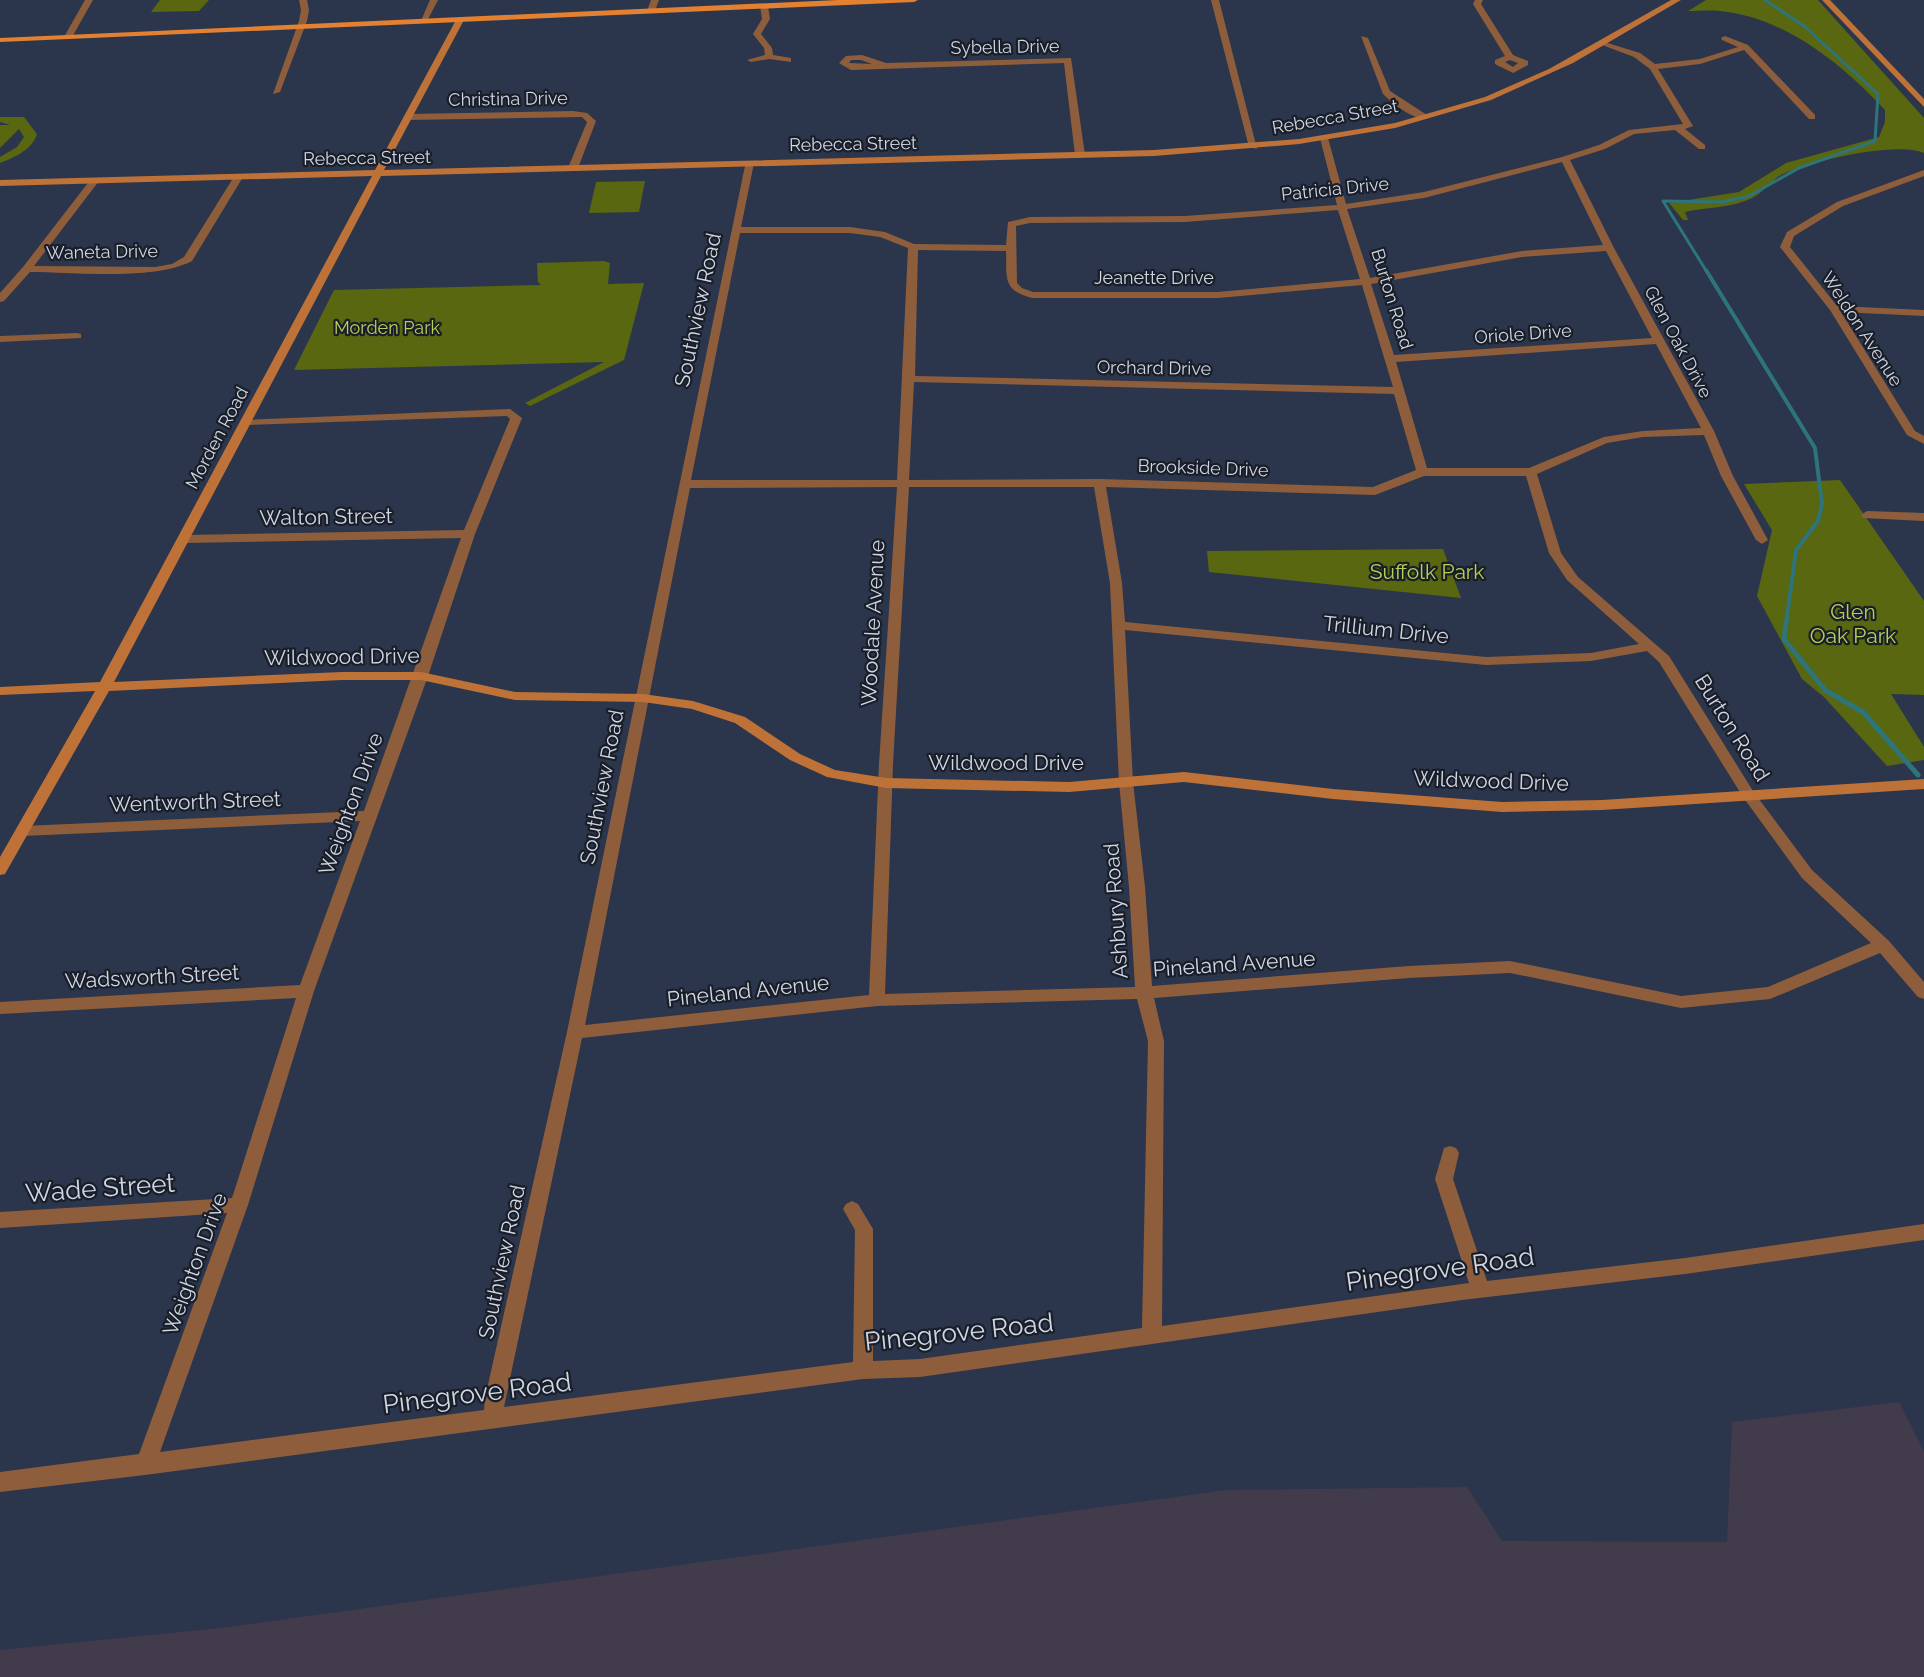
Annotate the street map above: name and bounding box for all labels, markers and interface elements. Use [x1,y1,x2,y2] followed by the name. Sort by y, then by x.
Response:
[950,35,1060,58] street label: Sybella Drive
[448,87,568,110] street label: Christina Drive
[1270,95,1400,138] street label: Rebecca Street
[789,132,917,155] street label: Rebecca Street
[303,146,431,169] street label: Rebecca Street
[1280,172,1390,205] street label: Patricia Drive
[669,231,726,389] street label: Southview Road
[46,240,159,263] street label: Waneta Drive
[1367,246,1418,352] street label: Burton Road
[1094,267,1214,288] street label: Jeanette Drive
[1817,267,1908,390] street label: Weldon Avenue
[1640,282,1717,402] street label: Glen Oak Drive
[334,317,440,338] park label: Morden Park
[1474,320,1573,347] street label: Oriole Drive
[1097,356,1212,379] street label: Orchard Drive
[181,383,252,492] street label: Morden Road
[1137,455,1269,480] street label: Brookside Drive
[259,503,393,530] street label: Walton Street
[856,539,889,707] street label: Woodale Avenue
[1370,559,1484,584] park label: Suffolk Park
[1810,599,1896,648] park label: Glen Oak Park
[1322,610,1450,649] street label: Trillium Drive
[264,643,420,670] street label: Wildwood Drive
[1690,670,1775,786] street label: Burton Road
[574,708,629,866] street label: Southview Road
[313,729,388,878] street label: Weighton Drive
[928,750,1084,775] street label: Wildwood Drive
[1413,765,1569,796] street label: Wildwood Drive
[109,786,281,817] street label: Wentworth Street
[1098,842,1133,980] street label: Ashbury Road
[1152,945,1316,982] street label: Pineland Avenue
[64,959,240,994] street label: Wadsworth Street
[666,970,830,1011] street label: Pineland Avenue
[24,1168,176,1208] street label: Wade Street
[473,1183,530,1341] street label: Southview Road
[157,1189,232,1338] street label: Weighton Drive
[1344,1241,1536,1297] street label: Pinegrove Road
[863,1307,1055,1357] street label: Pinegrove Road
[381,1367,573,1419] street label: Pinegrove Road

